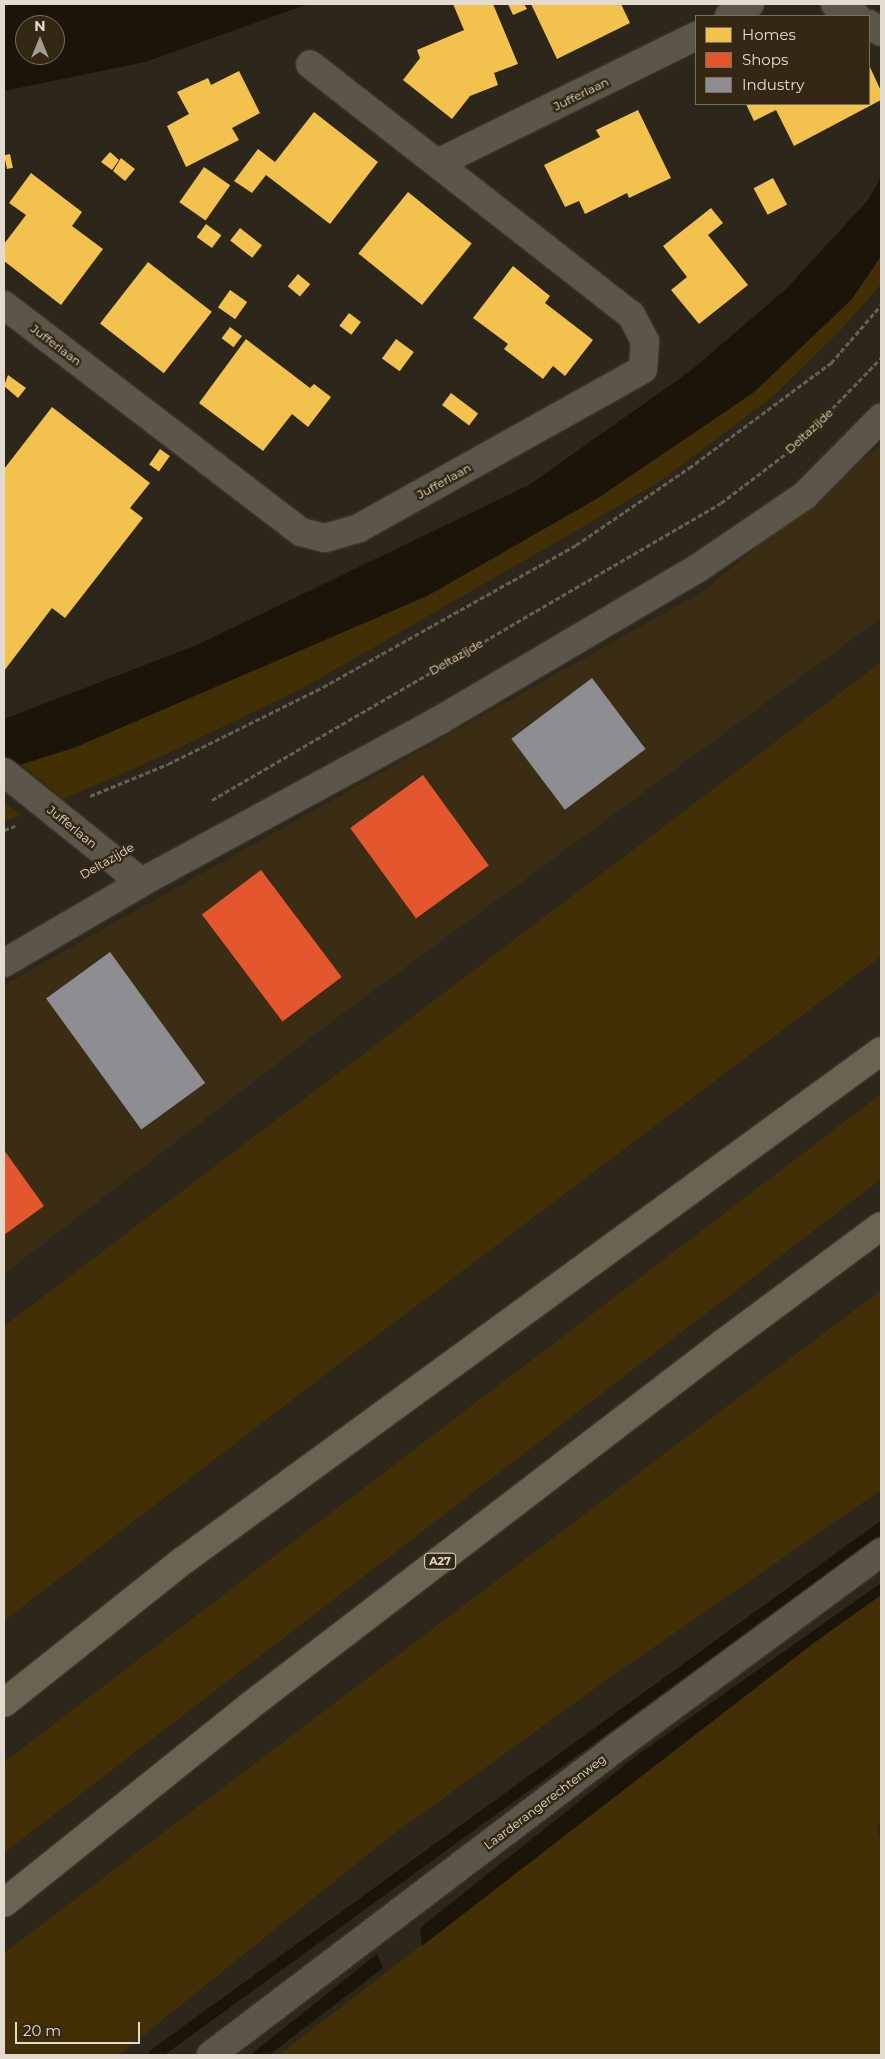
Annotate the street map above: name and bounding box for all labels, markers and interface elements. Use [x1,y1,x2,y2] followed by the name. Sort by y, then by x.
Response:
[15,15,65,65] north arrow
[695,15,870,105] legend
[34,17,46,35] text: N
[742,25,796,44] text: Homes
[742,50,788,69] text: Shops
[551,74,611,114] street label: Jufferlaan
[742,75,804,94] text: Industry
[28,321,84,369] street label: Jufferlaan
[782,405,836,457] street label: Deltazijde
[414,460,474,502] street label: Jufferlaan
[426,636,486,678] street label: Deltazijde
[44,803,100,851] street label: Jufferlaan
[77,840,137,882] street label: Deltazijde
[424,1552,456,1570] road number: A27
[481,1752,609,1852] street label: Laarderangerechtenweg
[18,2012,142,2044] scale bar
[23,2021,61,2040] text: 20 m

